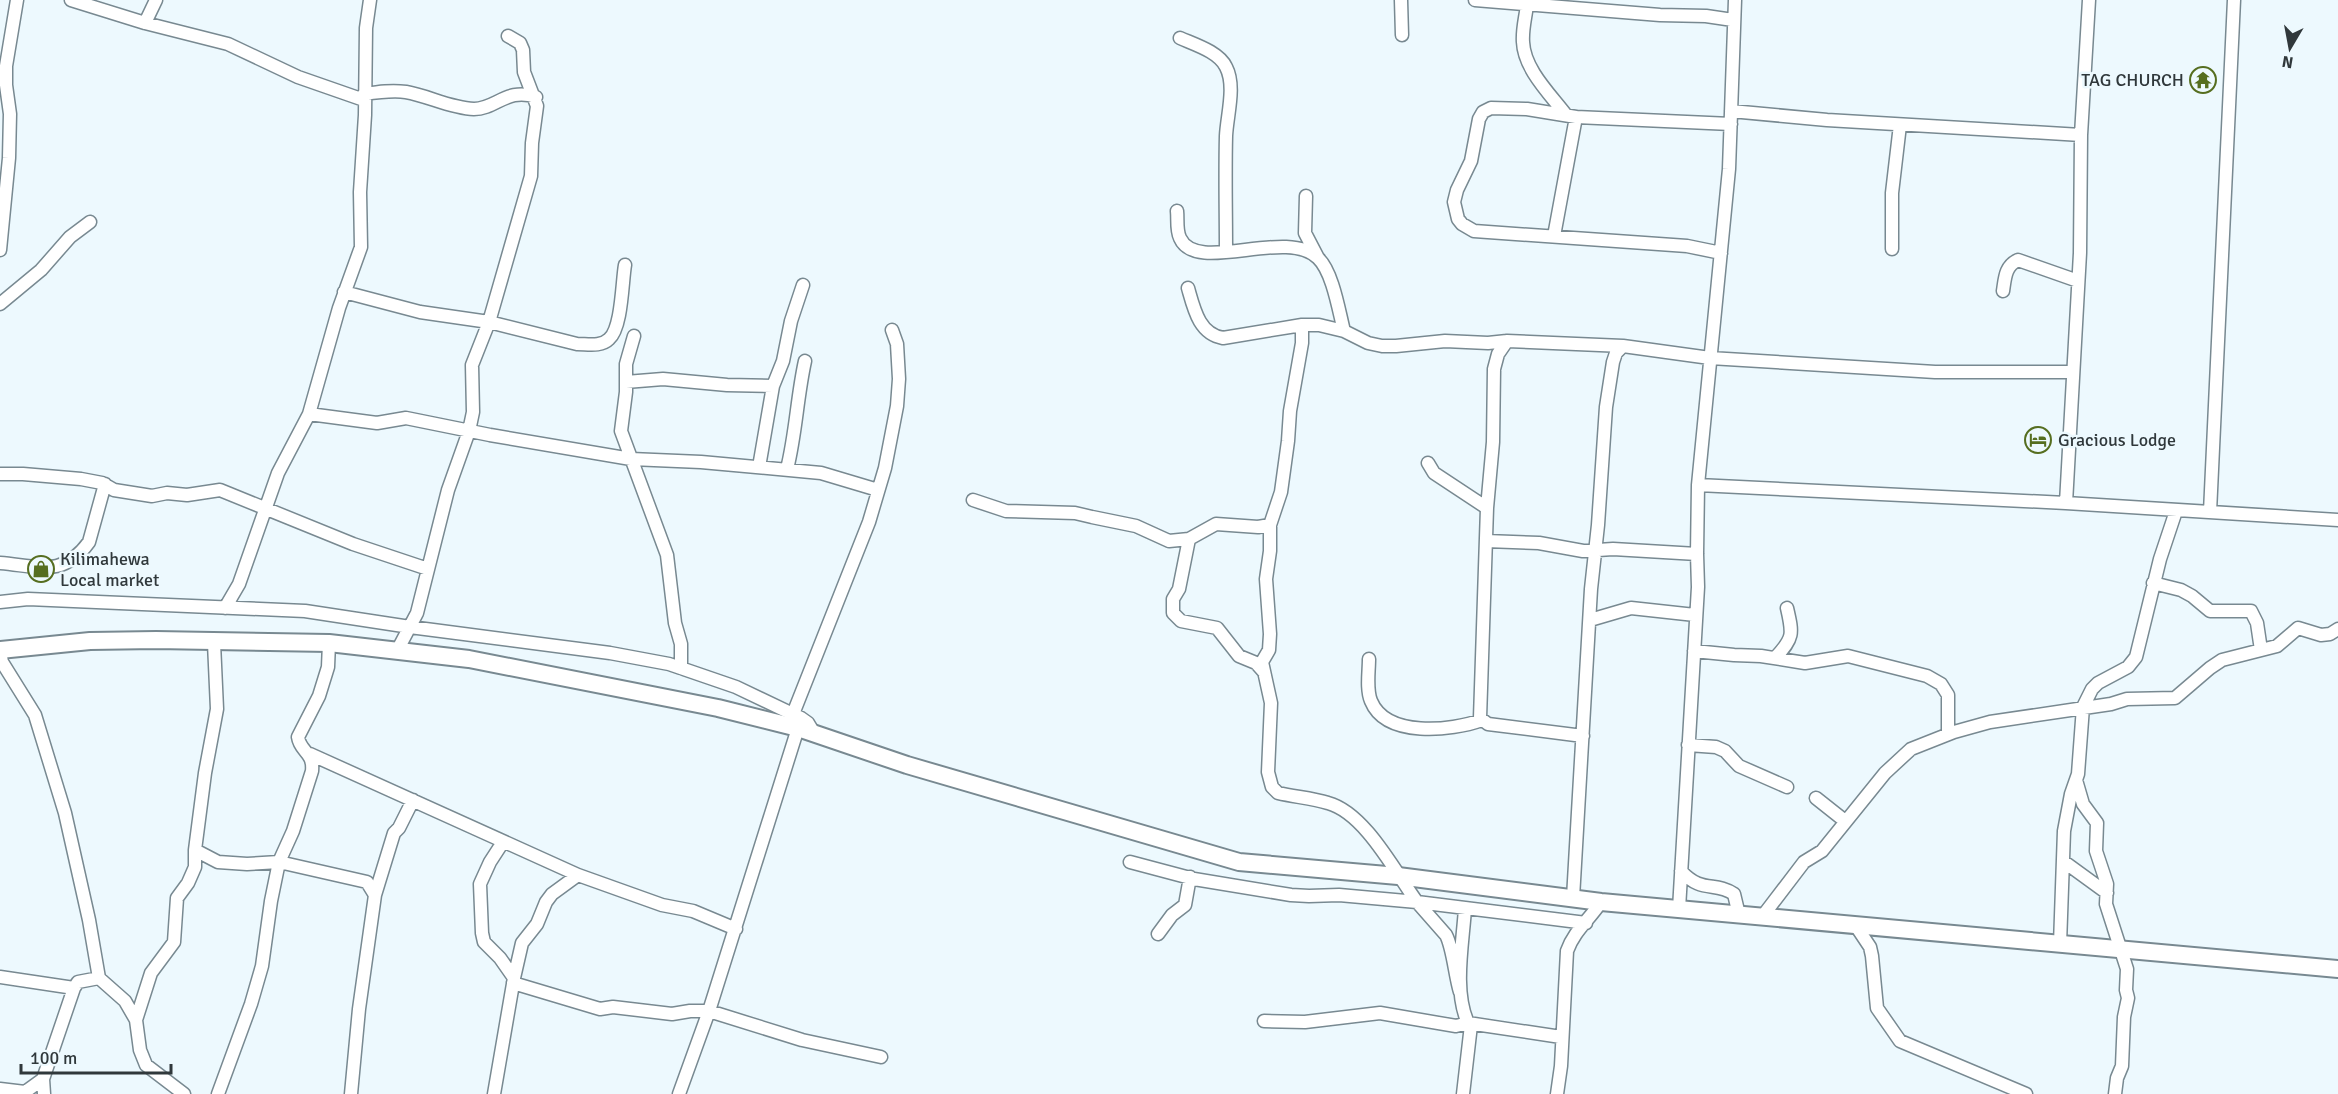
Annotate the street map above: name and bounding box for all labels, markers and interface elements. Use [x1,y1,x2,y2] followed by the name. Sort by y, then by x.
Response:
[2260,18,2320,78] north arrow
[2280,51,2295,73] text: N
[2188,65,2218,95] temple icon: TAG CHURCH
[2081,69,2184,91] place label: TAG CHURCH
[2023,425,2053,455] hotel icon: Gracious Lodge
[2058,429,2176,451] place label: Gracious Lodge
[60,548,159,591] place label: Kilimahewa Local market
[26,554,56,584] shop icon: Kilimahewa Local market
[21,1037,171,1075] scale bar
[30,1047,77,1069] text: 100 m

